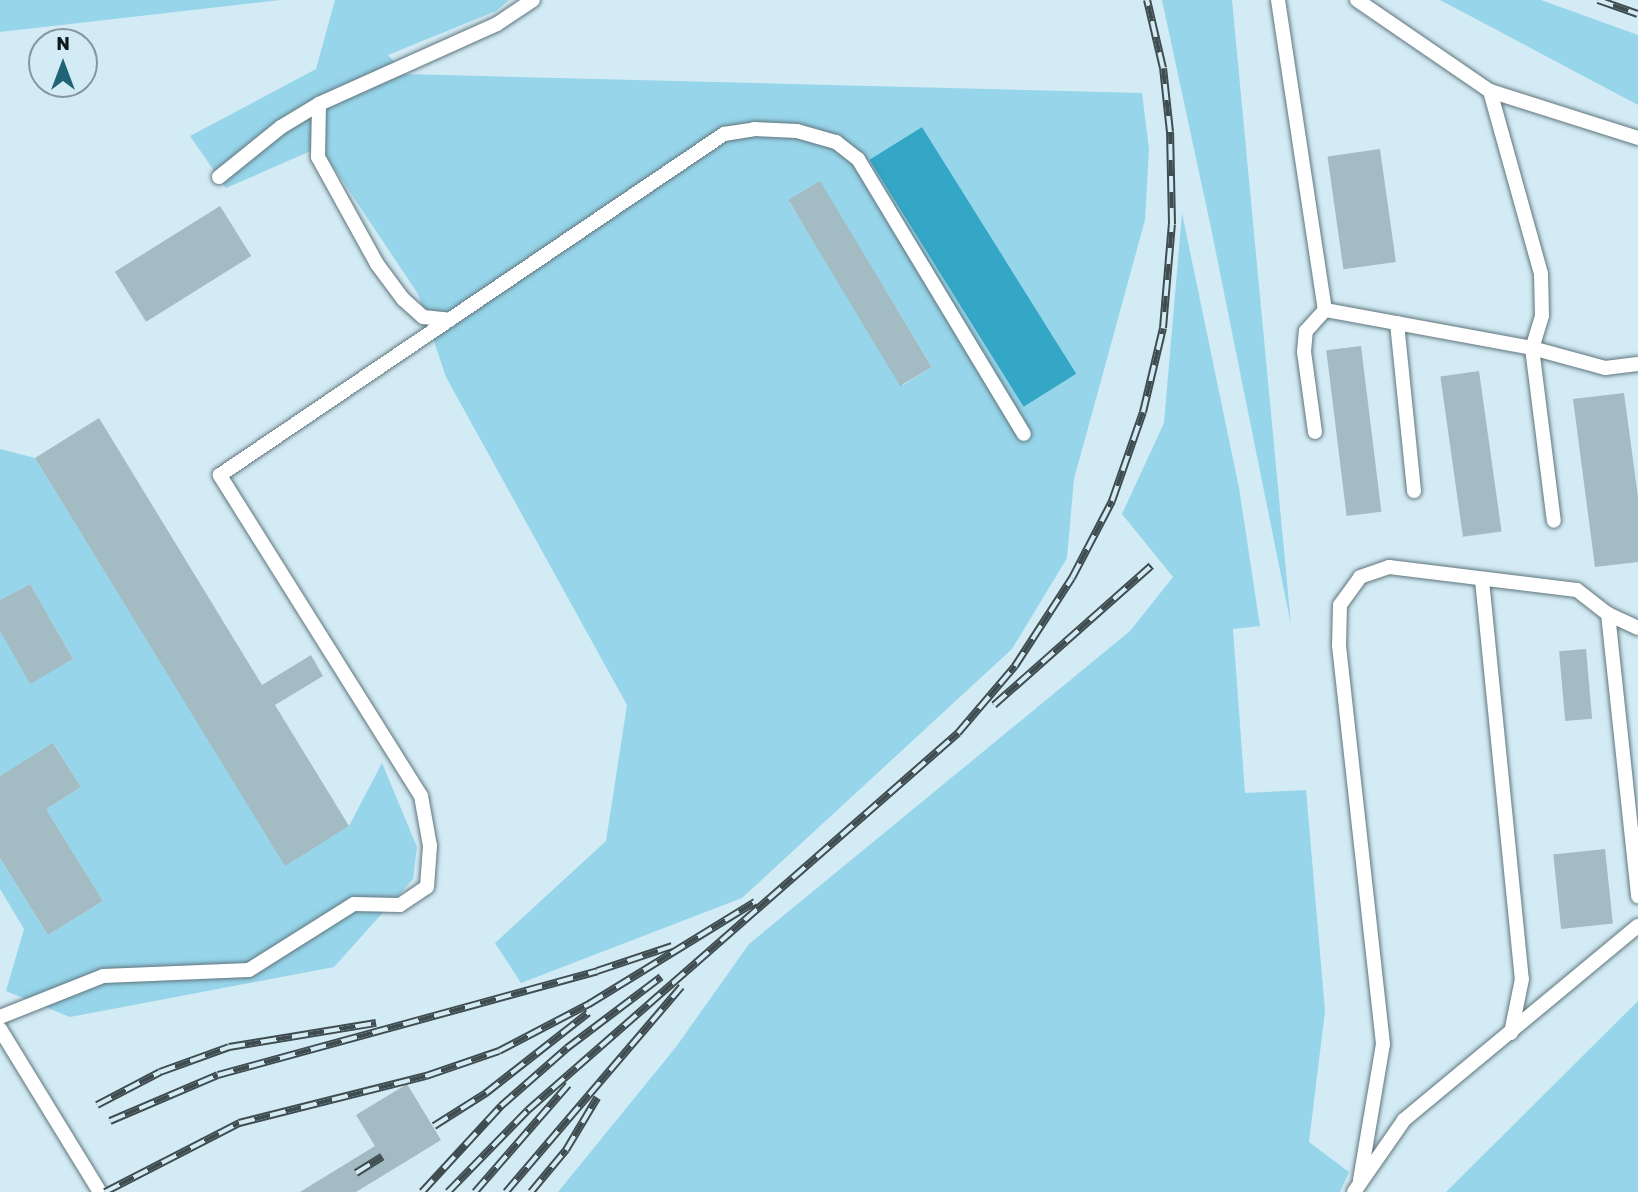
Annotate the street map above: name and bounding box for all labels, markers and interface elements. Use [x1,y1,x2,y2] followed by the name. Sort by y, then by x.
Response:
[28,28,98,98] north arrow
[56,32,70,55] text: N

